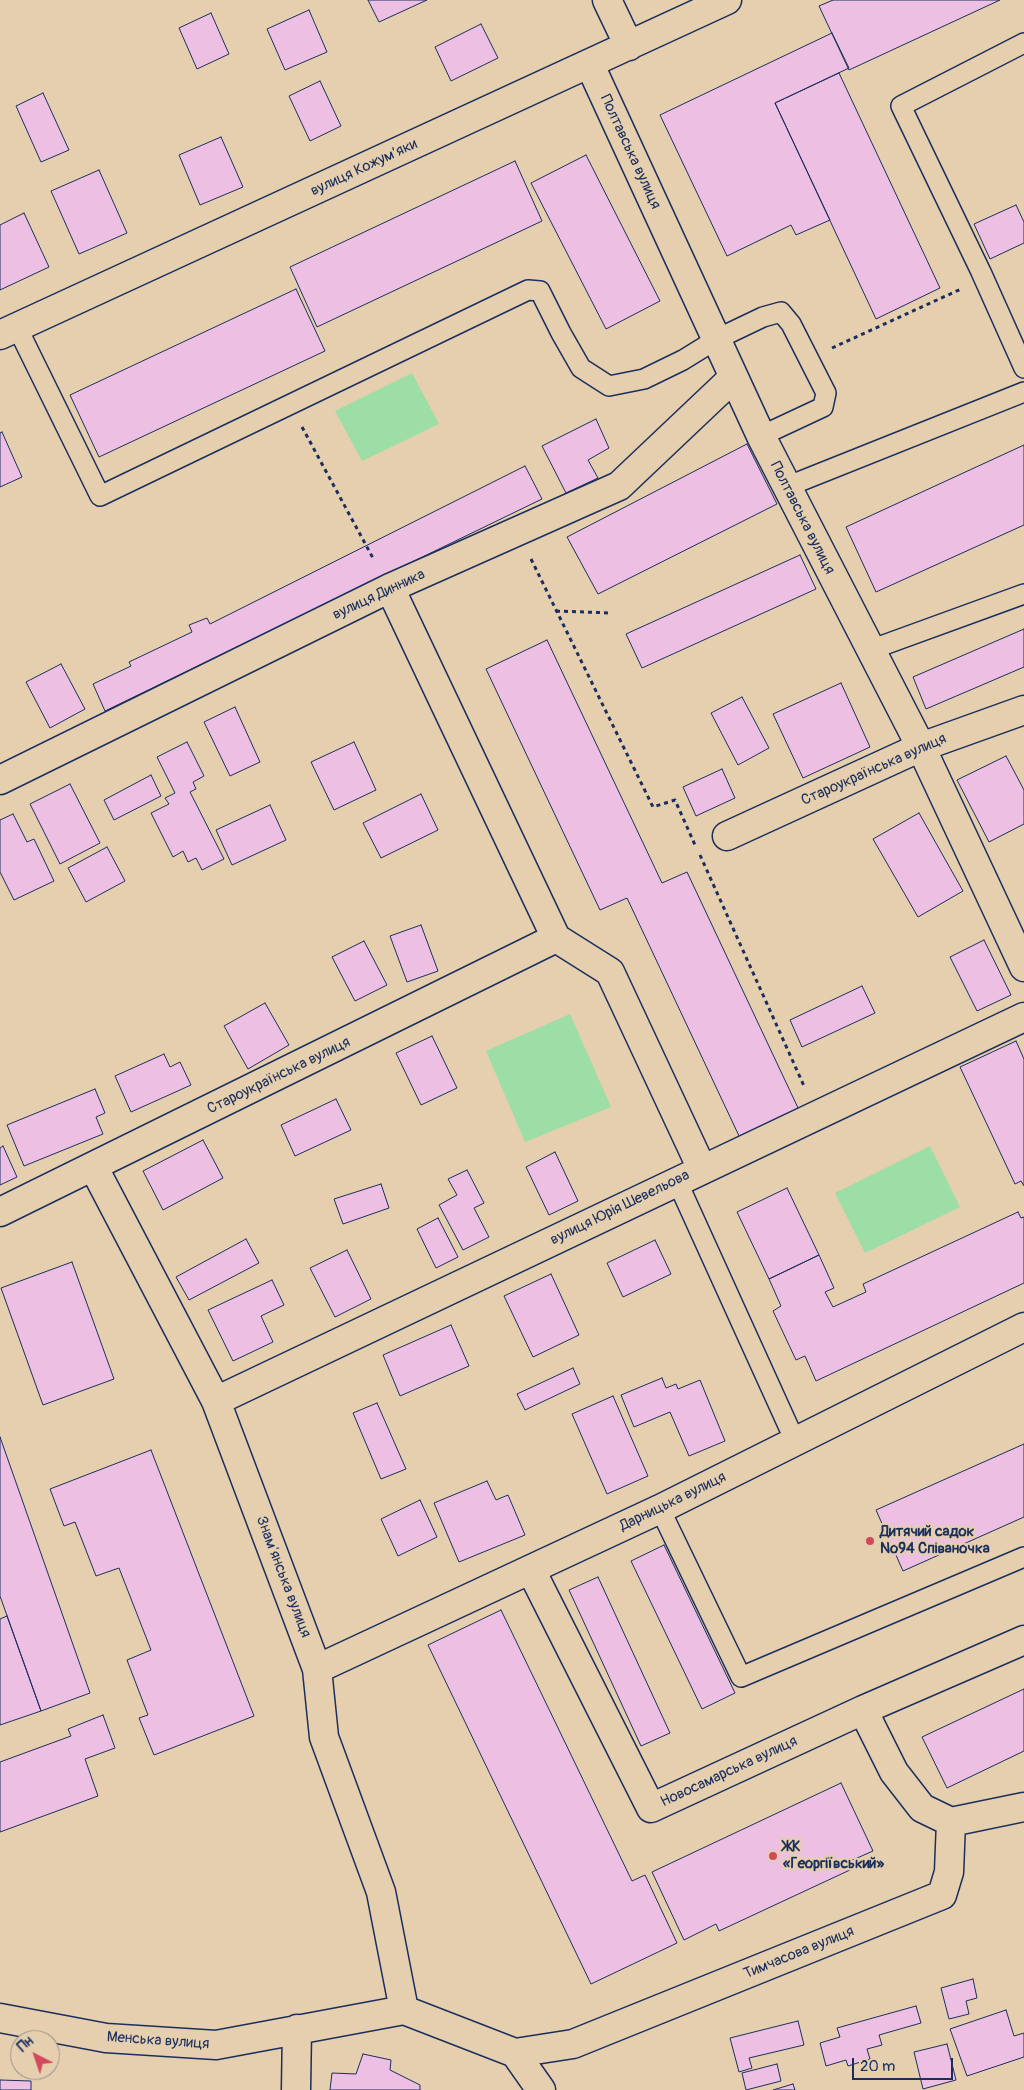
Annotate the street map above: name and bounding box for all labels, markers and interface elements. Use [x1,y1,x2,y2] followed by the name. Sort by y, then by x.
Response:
[596,92,664,212] street label: Полтавська вулиця
[308,135,420,201] street label: вулиця Кожум’яки
[766,459,838,577] street label: Полтавська вулиця
[330,566,428,624] street label: вулиця Динника
[799,730,949,810] street label: Староукраїнська вулиця
[205,1034,353,1118] street label: Староукраїнська вулиця
[547,1166,693,1250] street label: вулиця Юрія Шевельова
[617,1468,729,1536] street label: Дарницька вулиця
[252,1514,314,1640] street label: Знамʼянська вулиця
[880,1523,990,1558] place label: Дитячий садок №94 Співаночка
[864,1535,876,1547] marker: Дитячий садок №94 Співаночка
[658,1732,800,1812] street label: Новосамарська вулиця
[783,1838,884,1873] place label: ЖК «Георгіївський»
[767,1850,779,1862] marker: ЖК «Георгіївський»
[741,1923,857,1983] street label: Тимчасова вулиця
[106,2028,210,2054] street label: Менська вулиця
[10,2030,60,2080] north arrow
[14,2033,37,2056] text: Пн
[854,2048,955,2080] scale bar
[860,2057,895,2076] text: 20 m

